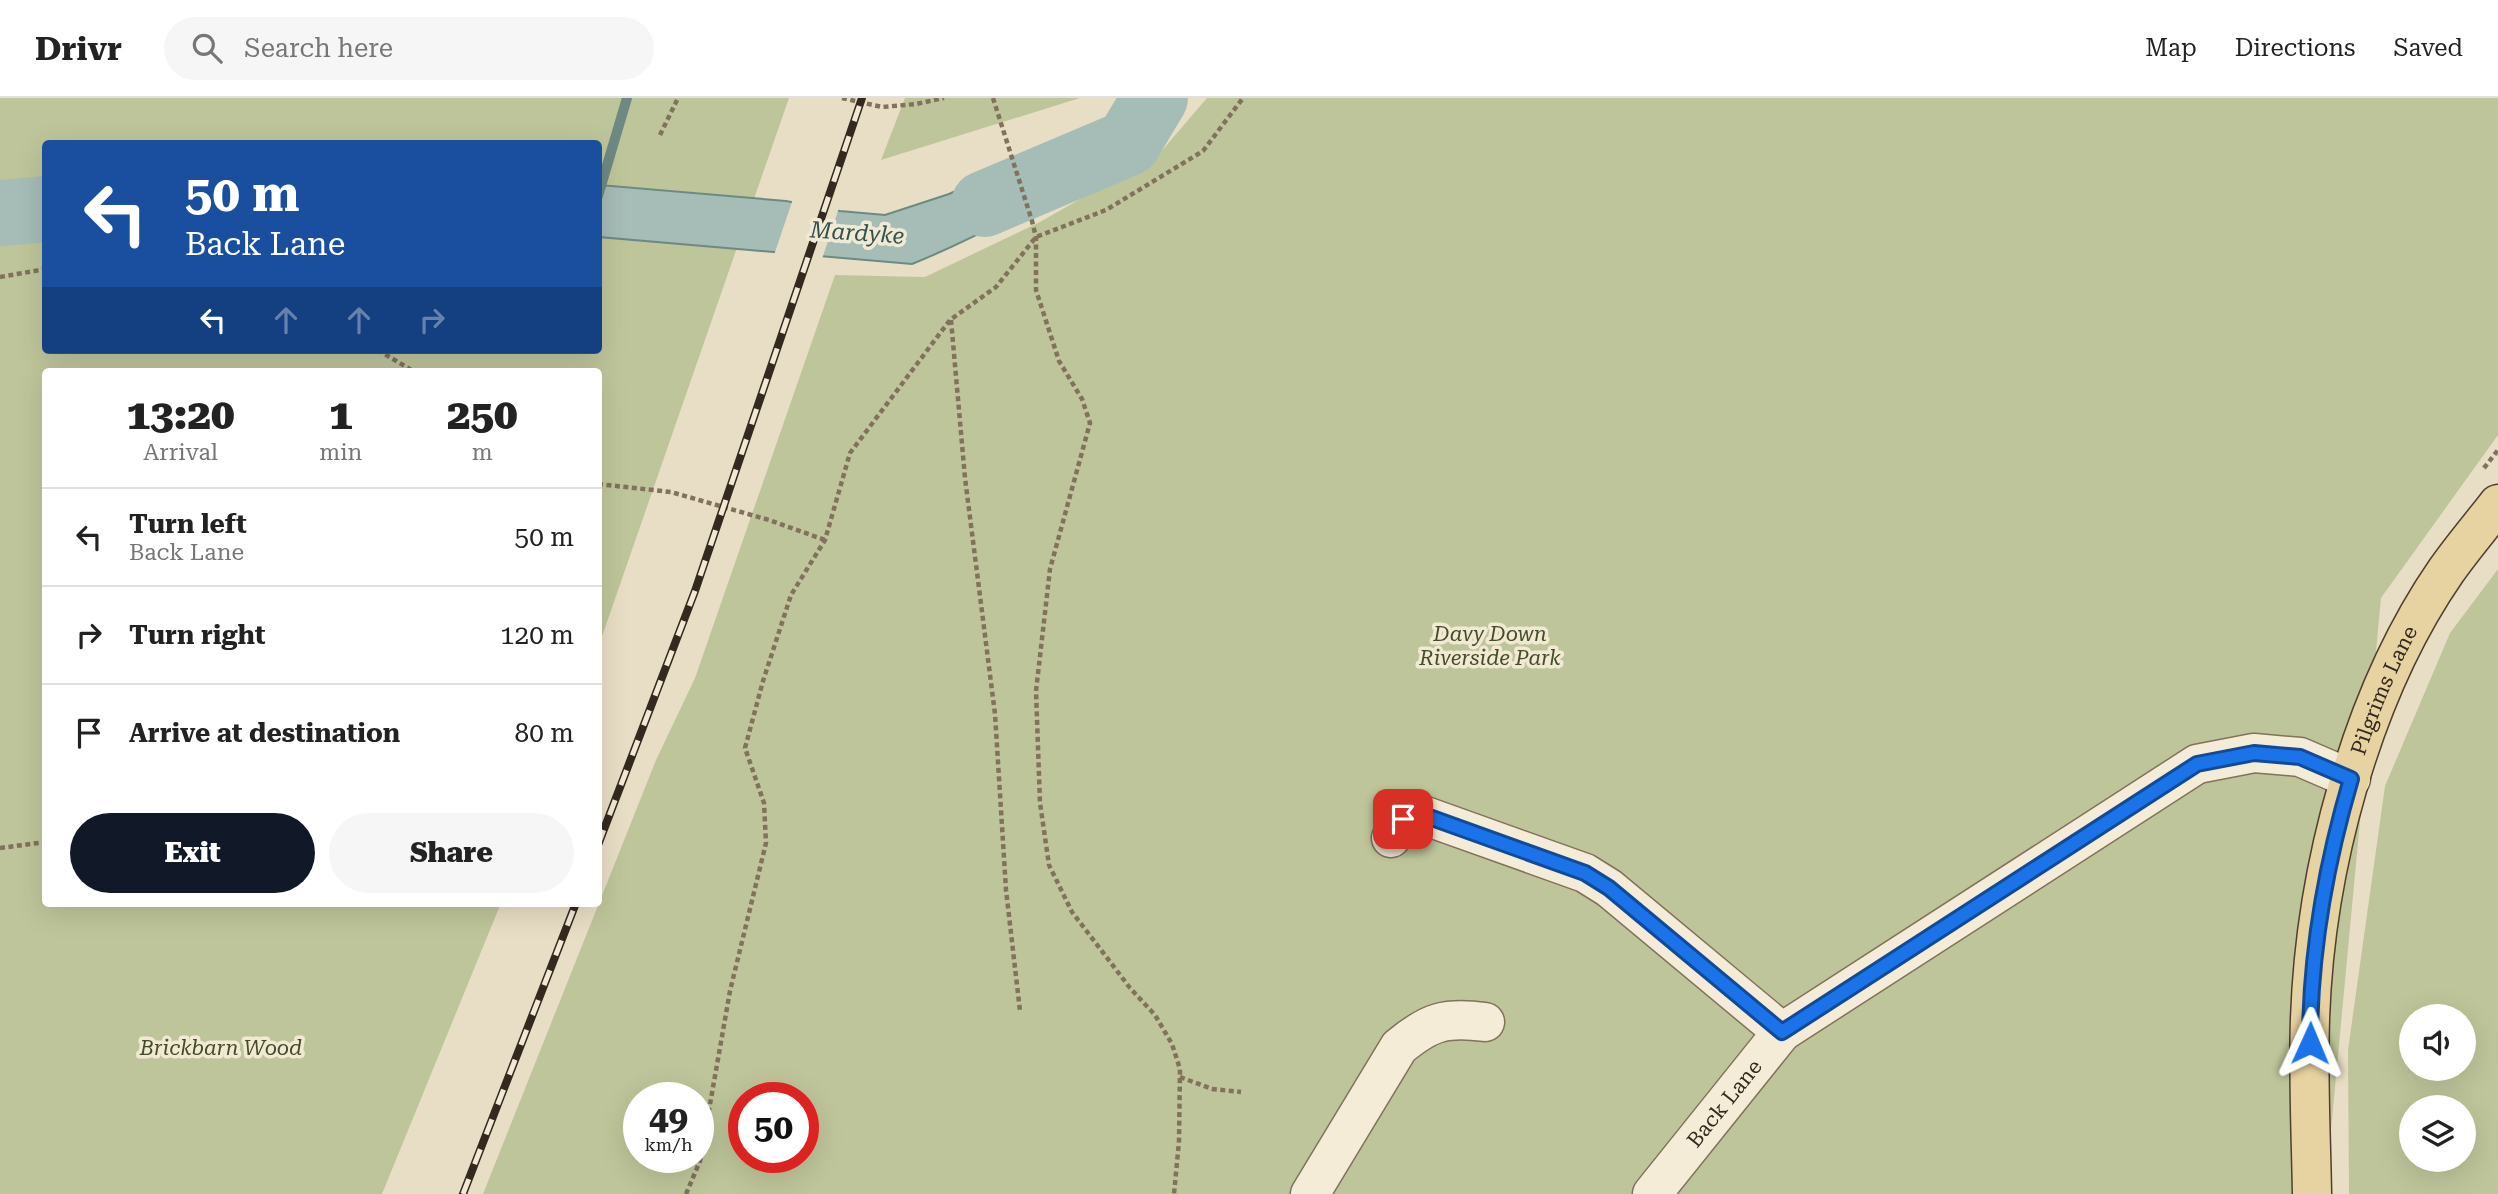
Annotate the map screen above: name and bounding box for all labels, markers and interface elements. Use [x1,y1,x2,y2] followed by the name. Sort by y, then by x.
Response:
[164,17,654,80] search box
[35,29,122,68] text: Drivr
[188,29,226,67] icon: search
[244,33,393,63] text: Search here
[2145,34,2197,62] text: Map
[2235,34,2355,62] text: Directions
[2393,34,2463,62] text: Saved
[185,166,300,223] text: 50 m
[70,168,161,259] icon: left
[808,216,905,250] water label: Mardyke
[185,225,345,263] text: Back Lane
[194,301,232,339] icon: left
[267,301,305,339] icon: ahead
[340,301,378,339] icon: ahead
[413,301,451,339] icon: right
[127,390,235,439] text: 13:20
[329,390,353,439] text: 1
[447,390,517,439] text: 250
[143,439,218,466] text: Arrival
[319,439,362,466] text: min
[472,439,493,466] text: m
[129,509,247,539] text: Turn left
[70,518,108,556] icon: left
[515,522,574,552] text: 50 m
[129,539,244,566] text: Back Lane
[70,616,108,654] icon: right
[129,620,265,650] text: Turn right
[500,620,574,650] text: 120 m
[1418,622,1561,670] park label: Davy Down Riverside Park
[2346,622,2422,758] street label: Pilgrims Lane
[70,714,108,752] icon: arrive
[129,718,400,748] text: Arrive at destination
[515,718,574,748] text: 80 m
[1373,789,1433,849] pin
[1384,800,1422,838] icon: arrive
[70,813,315,893] button: Exit
[329,813,574,893] button: Share
[2399,1004,2476,1172] map controls
[2399,1004,2476,1081] button: sound
[2273,1006,2347,1080] position arrow
[139,1036,302,1060] park label: Brickbarn Wood
[1682,1055,1767,1152] street label: Back Lane
[728,1082,819,1173] speed limit sign: 50
[2399,1095,2476,1172] button: layers
[649,1098,688,1139] text: 49
[644,1134,693,1155] text: km/h

